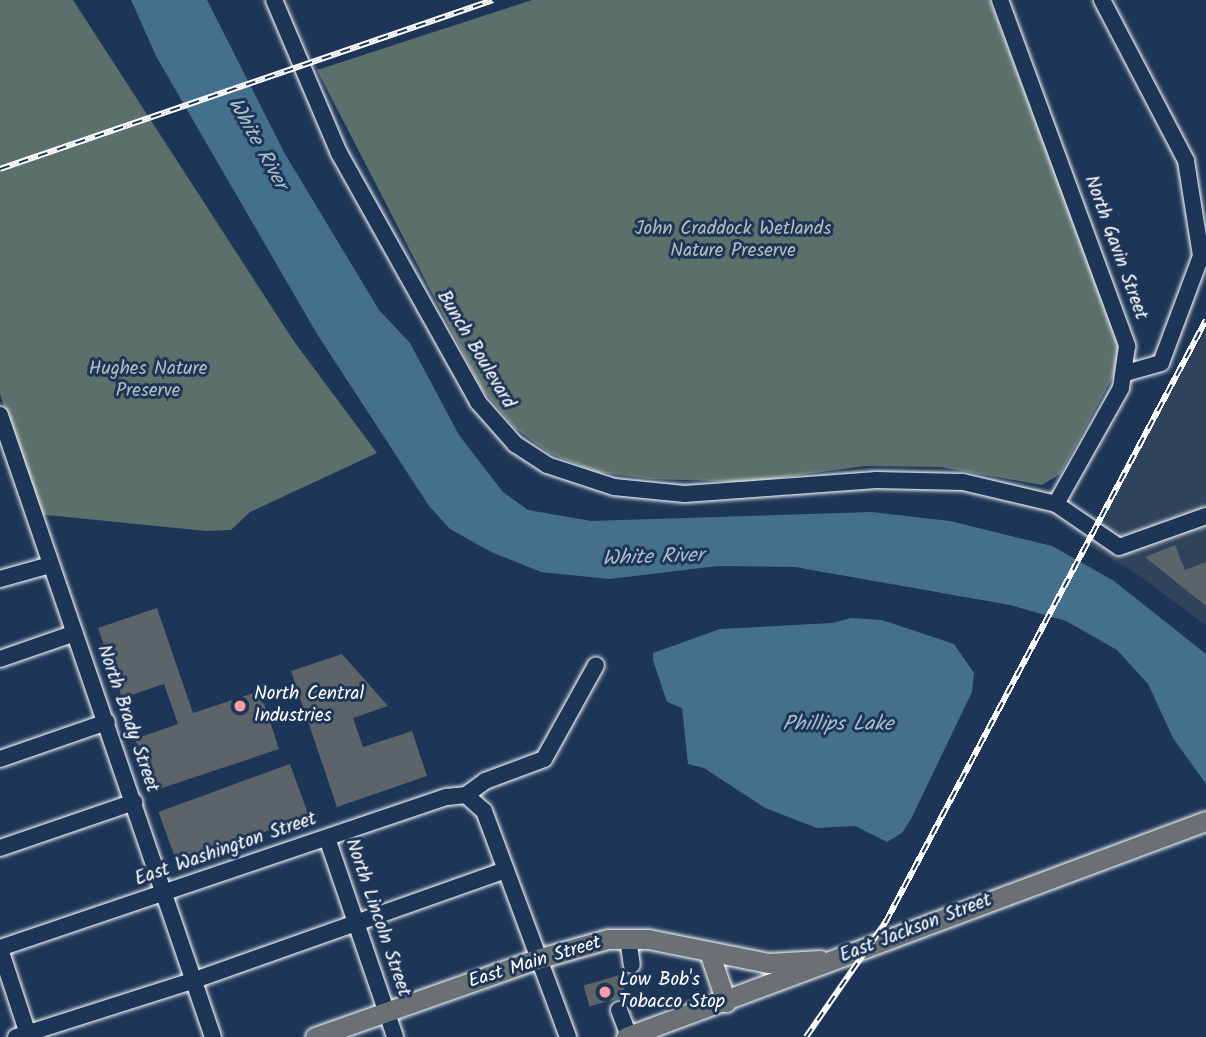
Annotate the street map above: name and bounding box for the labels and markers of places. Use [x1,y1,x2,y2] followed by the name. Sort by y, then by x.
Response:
[254,684,364,728] place label: North Central Industries
[232,698,248,714] marker: North Central Industries
[619,970,725,1014] place label: Low Bob's Tobacco Stop
[597,984,613,1000] marker: Low Bob's Tobacco Stop

